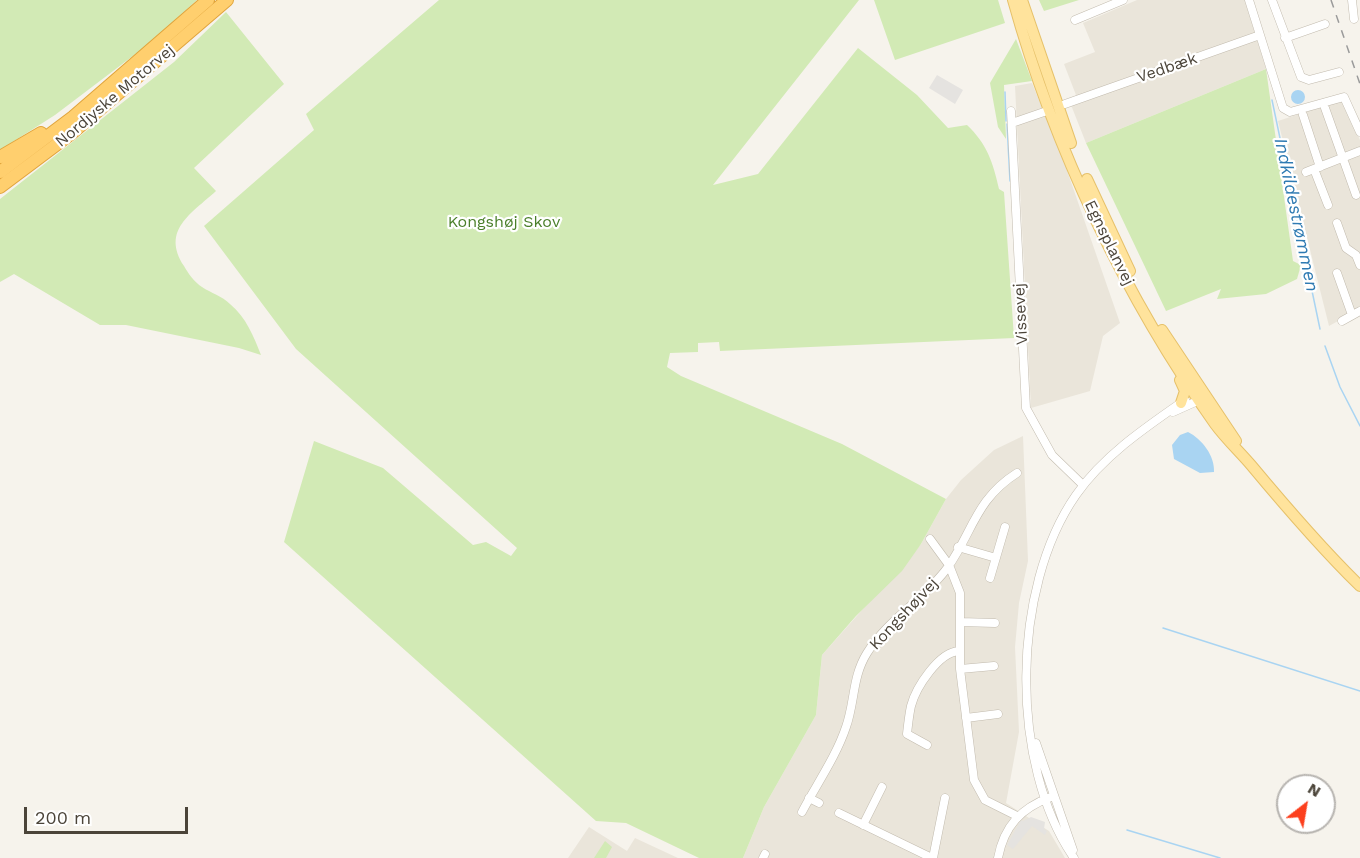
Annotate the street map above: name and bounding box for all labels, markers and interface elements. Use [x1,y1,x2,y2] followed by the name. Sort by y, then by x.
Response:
[52,41,178,151] street label: Nordjyske Motorvej
[1134,49,1200,87] street label: Vedbæk
[1269,136,1323,294] water label: Indkildestrømmen
[1080,197,1138,289] street label: Egnsplanvej
[448,212,560,232] park label: Kongshøj Skov
[1010,282,1032,346] street label: Vissevej
[866,574,942,654] street label: Kongshøjvej
[1276,774,1336,834] north arrow
[1305,779,1324,801] text: N
[27,795,190,833] scale bar
[35,807,91,828] text: 200 m

